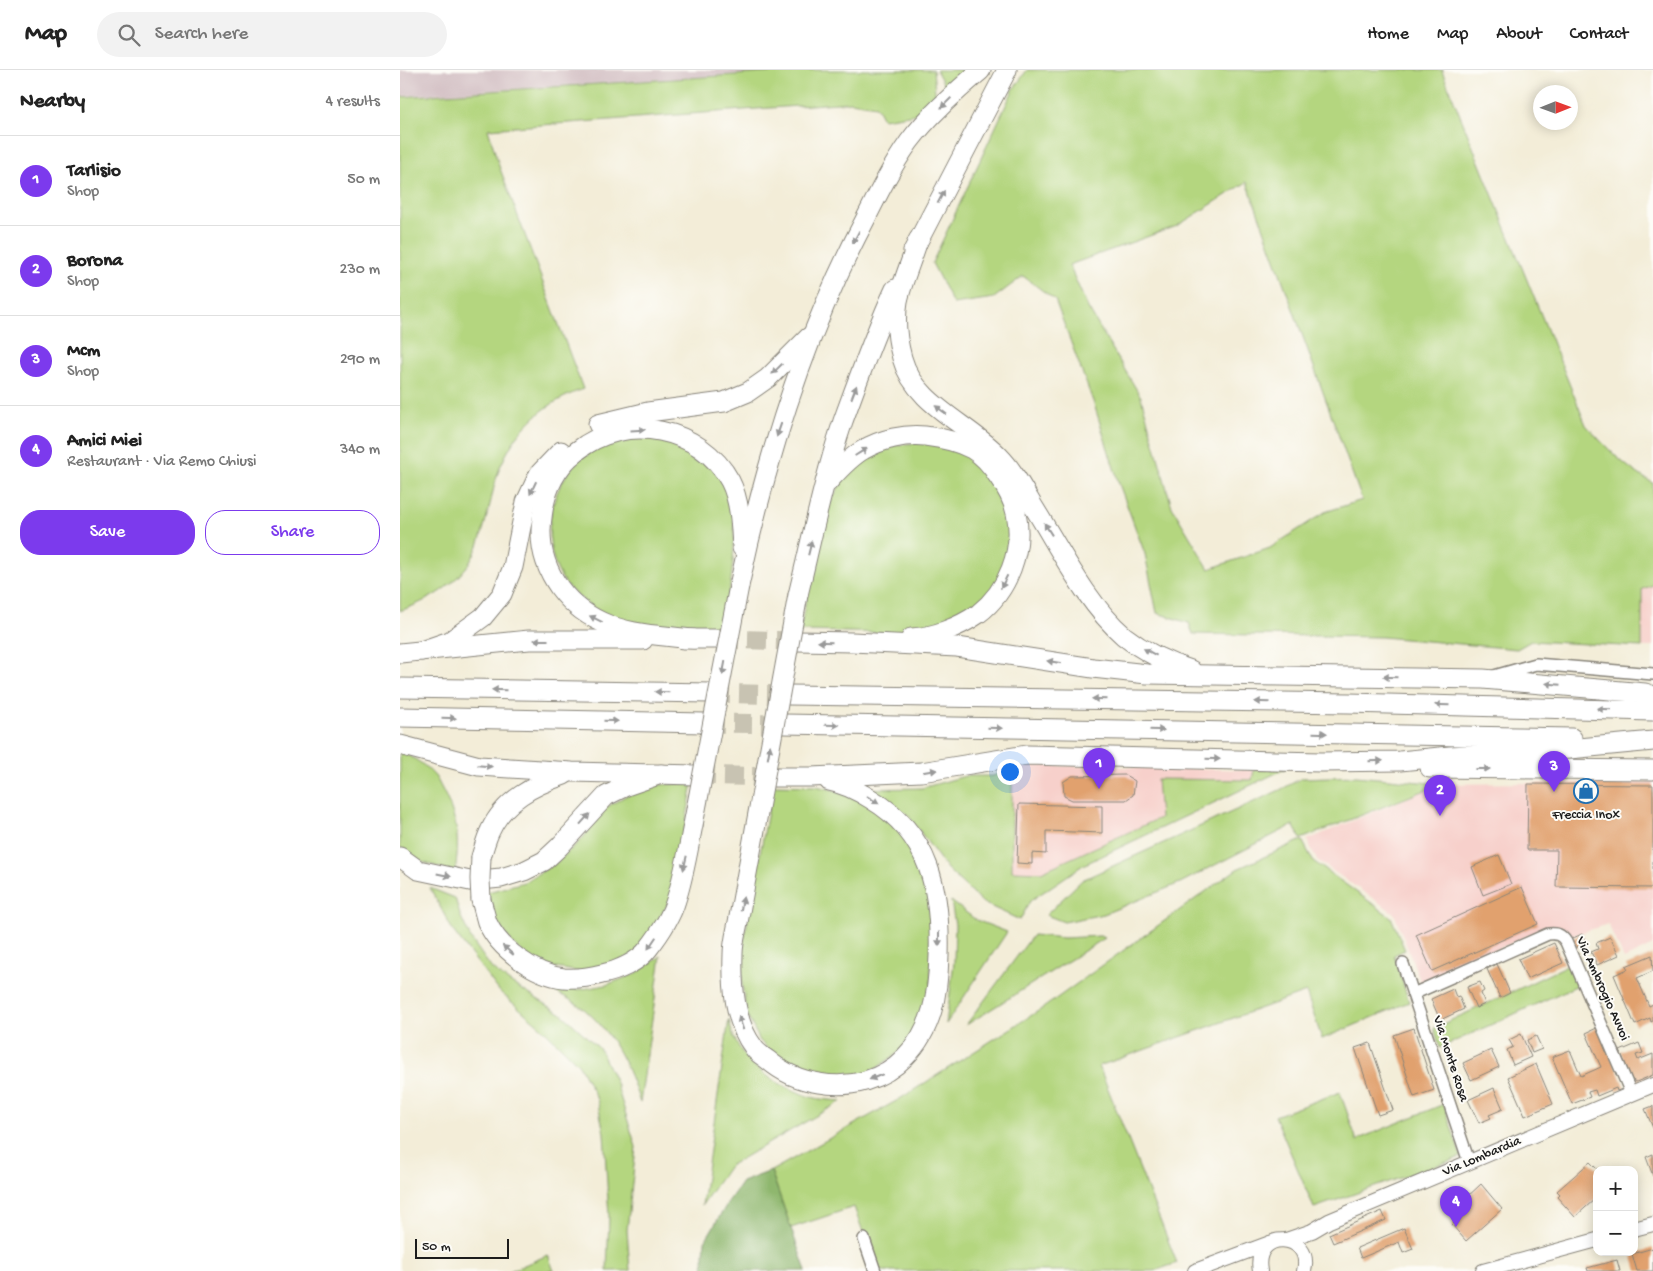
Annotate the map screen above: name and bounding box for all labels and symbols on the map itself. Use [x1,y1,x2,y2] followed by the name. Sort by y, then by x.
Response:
[1533,85,1578,130] north arrow
[940,97,952,109] one-way arrow
[937,190,945,204] one-way arrow
[851,230,860,244] one-way arrow
[772,362,784,374] one-way arrow
[851,385,859,399] one-way arrow
[935,404,948,415] one-way arrow
[775,423,783,438] one-way arrow
[630,425,646,433] one-way arrow
[854,447,868,457] one-way arrow
[529,481,537,495] one-way arrow
[1043,523,1052,536] one-way arrow
[806,540,814,555] one-way arrow
[1000,575,1008,589] one-way arrow
[589,615,603,623] one-way arrow
[532,636,548,644] one-way arrow
[817,638,833,646] one-way arrow
[1143,648,1158,656] one-way arrow
[1045,658,1061,666] one-way arrow
[719,660,727,676] one-way arrow
[1382,673,1398,681] one-way arrow
[1544,680,1560,688] one-way arrow
[491,686,507,694] one-way arrow
[654,688,670,696] one-way arrow
[1091,695,1107,703] one-way arrow
[1254,698,1270,706] one-way arrow
[1434,701,1450,709] one-way arrow
[1596,705,1612,713] one-way arrow
[441,714,457,722] one-way arrow
[603,717,619,725] one-way arrow
[825,721,841,729] one-way arrow
[987,724,1003,732] one-way arrow
[1149,726,1165,734] one-way arrow
[1312,729,1328,737] one-way arrow
[766,744,774,760] one-way arrow
[1083,748,1115,789] pin: 1
[1538,751,1570,792] pin: 3
[1205,755,1221,763] one-way arrow
[1368,757,1384,765] one-way arrow
[997,759,1023,785] your location
[478,762,494,770] one-way arrow
[1475,765,1491,773] one-way arrow
[922,766,938,774] one-way arrow
[1424,775,1456,816] pin: 2
[1573,778,1599,804] shop icon: Freccia Inox
[866,795,879,804] one-way arrow
[1551,807,1620,824] place label: Freccia Inox
[579,814,591,826] one-way arrow
[681,855,689,870] one-way arrow
[436,872,452,880] one-way arrow
[738,896,746,912] one-way arrow
[935,931,943,947] one-way arrow
[1571,933,1633,1044] street label: Via Ambrogio Avvoi
[648,936,657,950] one-way arrow
[503,944,515,956] one-way arrow
[1428,1013,1472,1105] street label: Via Monte Rosa
[737,1015,745,1030] one-way arrow
[868,1073,883,1081] one-way arrow
[1439,1132,1525,1182] street label: Via Lombardia
[1440,1186,1472,1227] pin: 4
[415,1236,509,1259] scale bar

